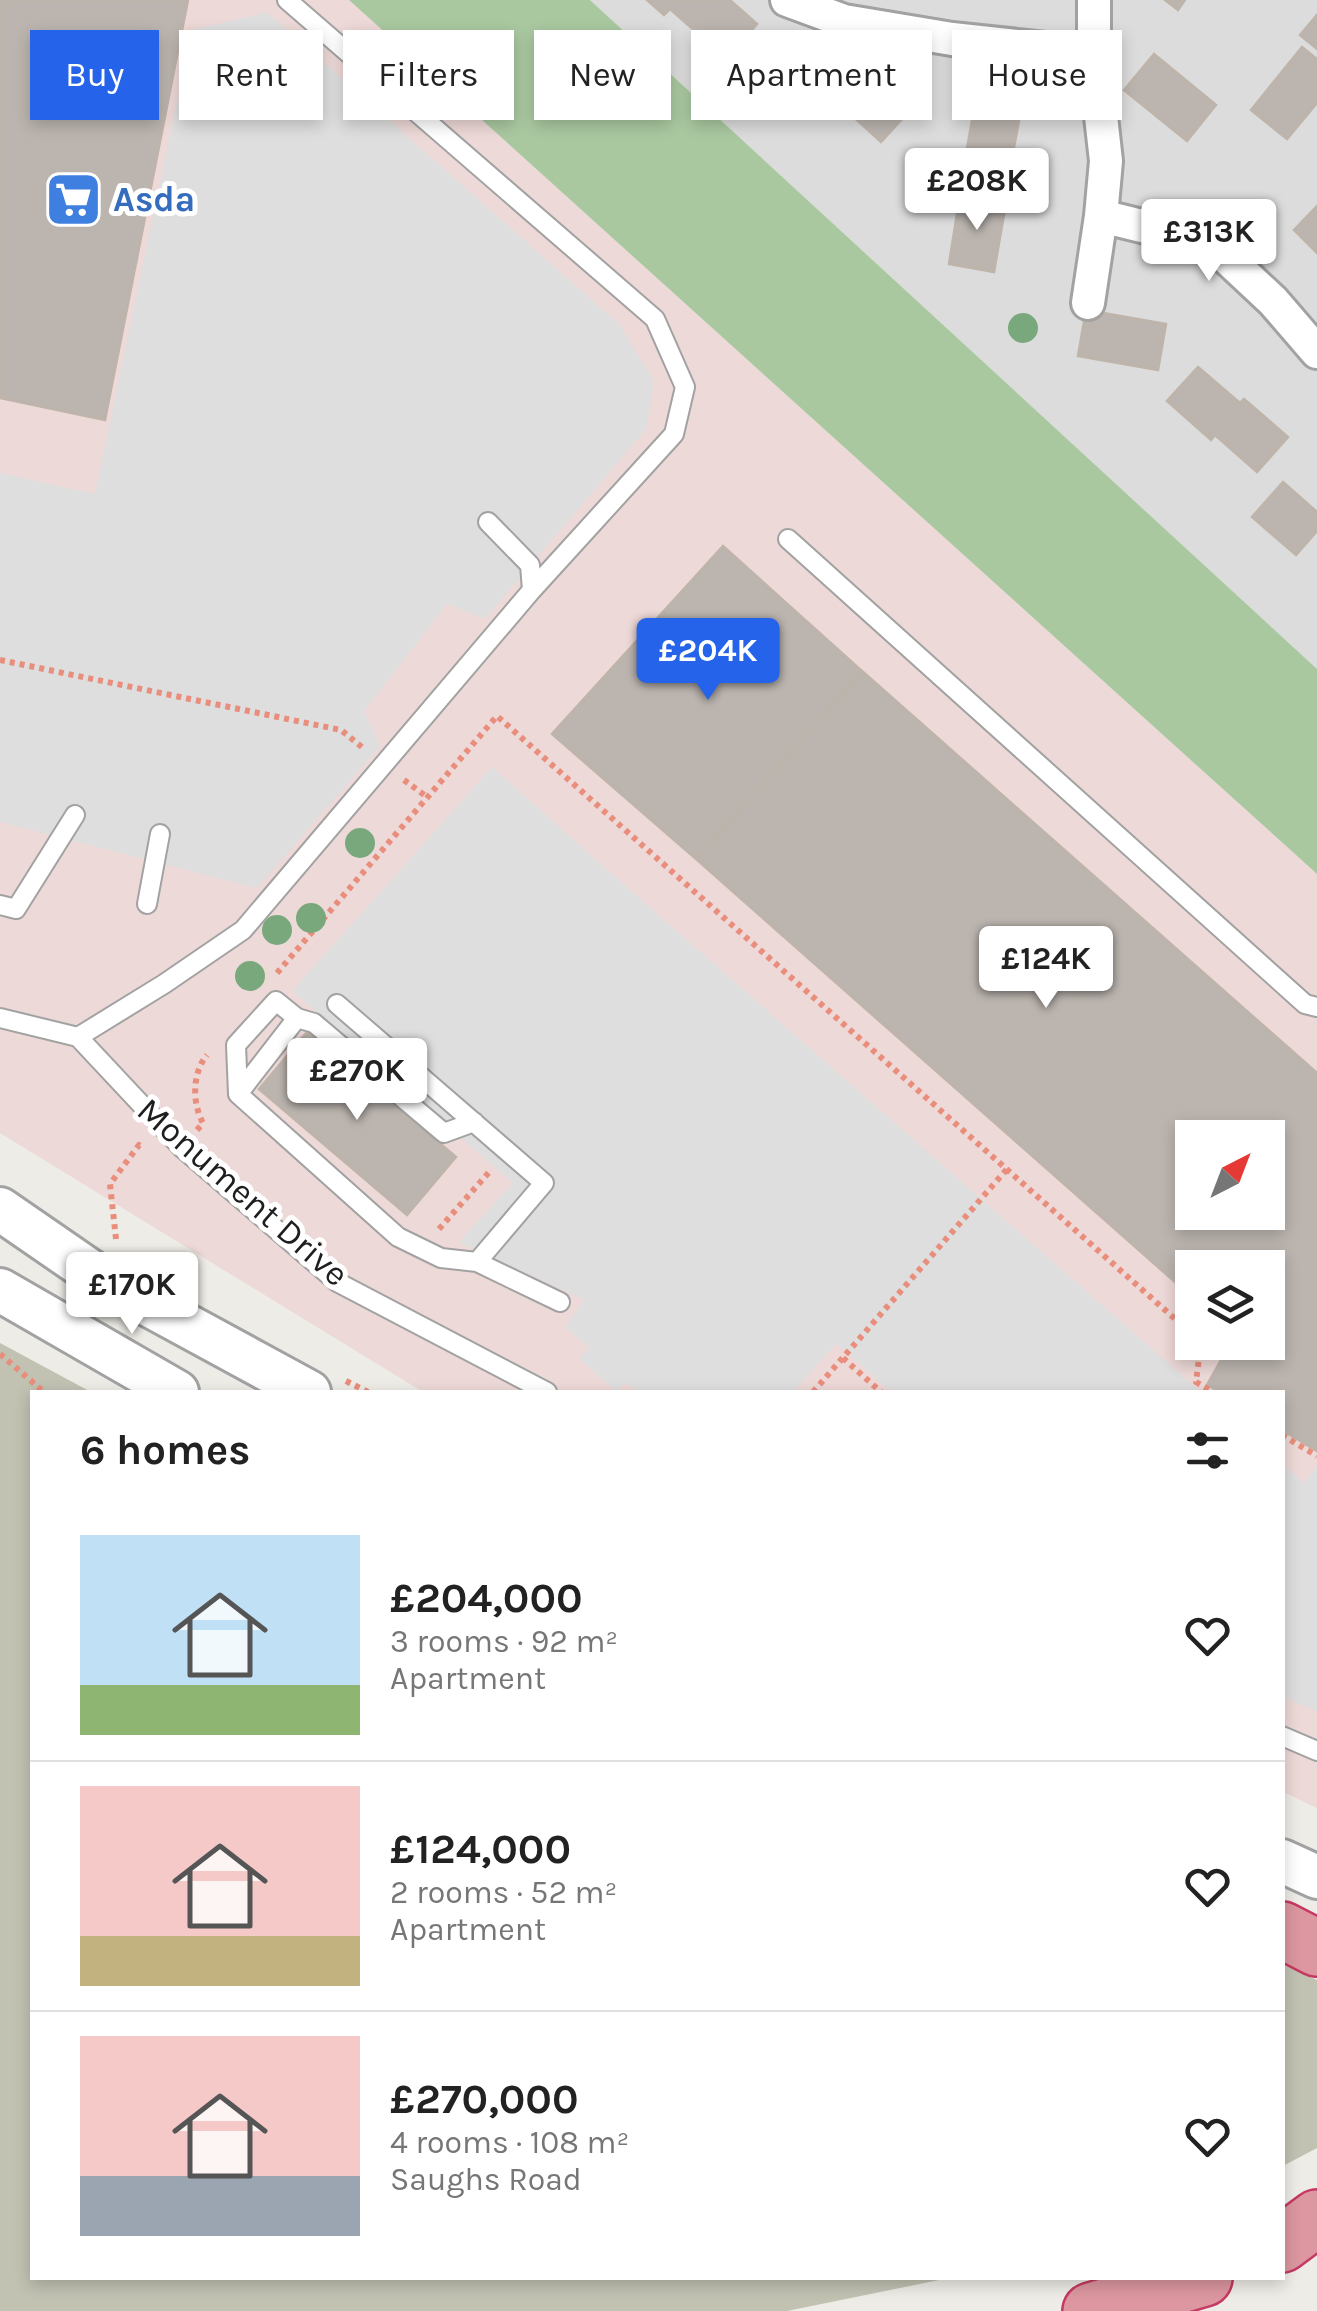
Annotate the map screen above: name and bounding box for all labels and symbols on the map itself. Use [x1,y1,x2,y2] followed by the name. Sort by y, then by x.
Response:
[907,148,1047,233] pin: £208K
[44,169,104,229] supermarket icon: Asda
[113,179,195,220] place label: Asda
[1139,199,1279,284] pin: £313K
[638,618,778,703] pin: £204K
[976,926,1116,1011] pin: £124K
[287,1038,427,1123] pin: £270K
[129,1089,357,1295] street label: Monument Drive
[1175,1120,1285,1230] north arrow
[62,1252,202,1337] pin: £170K

